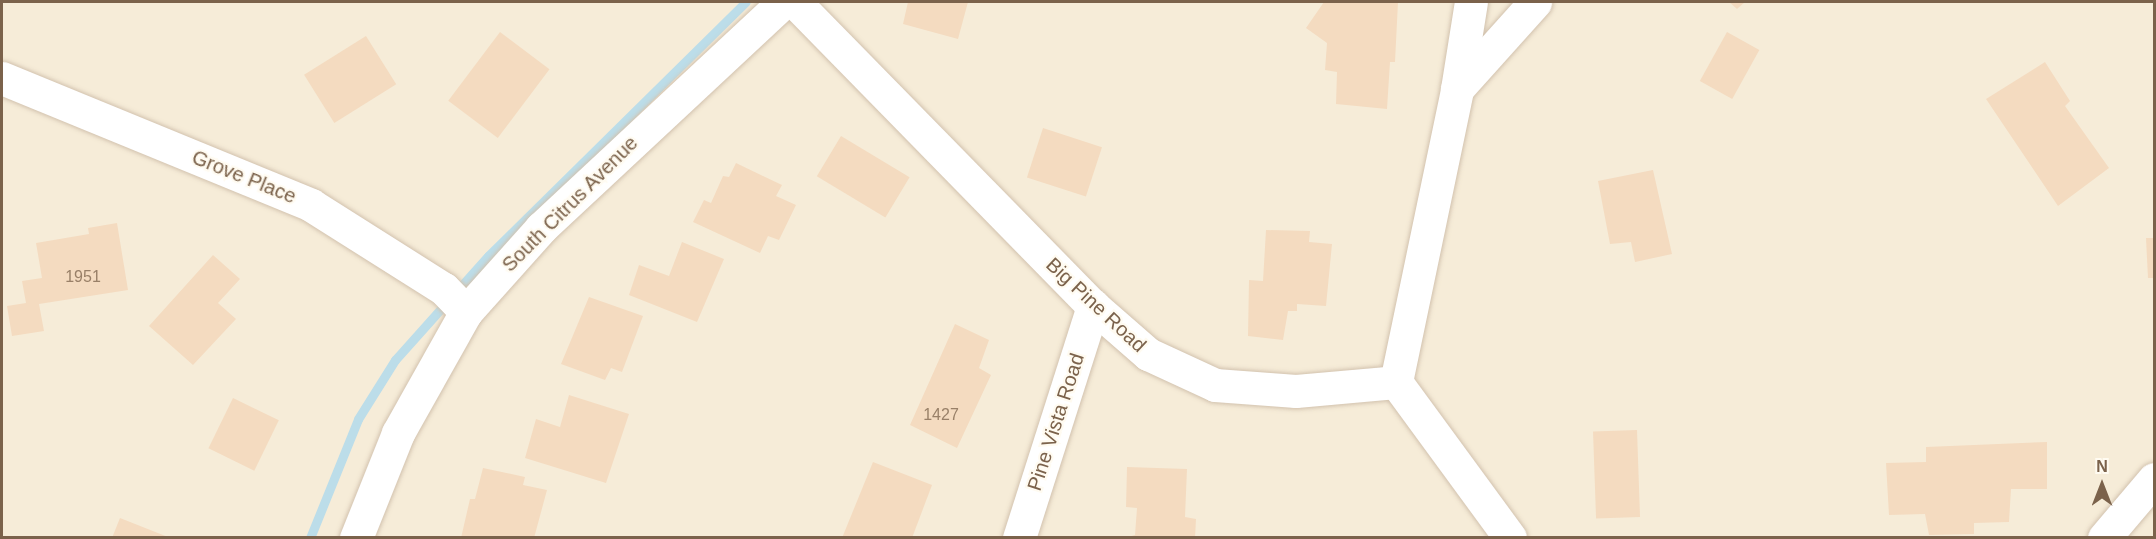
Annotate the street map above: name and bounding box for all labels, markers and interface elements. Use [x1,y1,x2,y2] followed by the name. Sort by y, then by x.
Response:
[497,131,643,277] street label: South Citrus Avenue
[188,145,300,209] street label: Grove Place
[1041,253,1151,357] street label: Big Pine Road
[65,267,101,287] house number: 1951
[1022,350,1090,494] street label: Pine Vista Road
[923,405,959,425] house number: 1427
[2072,455,2132,515] north arrow
[2096,458,2108,475] text: N

